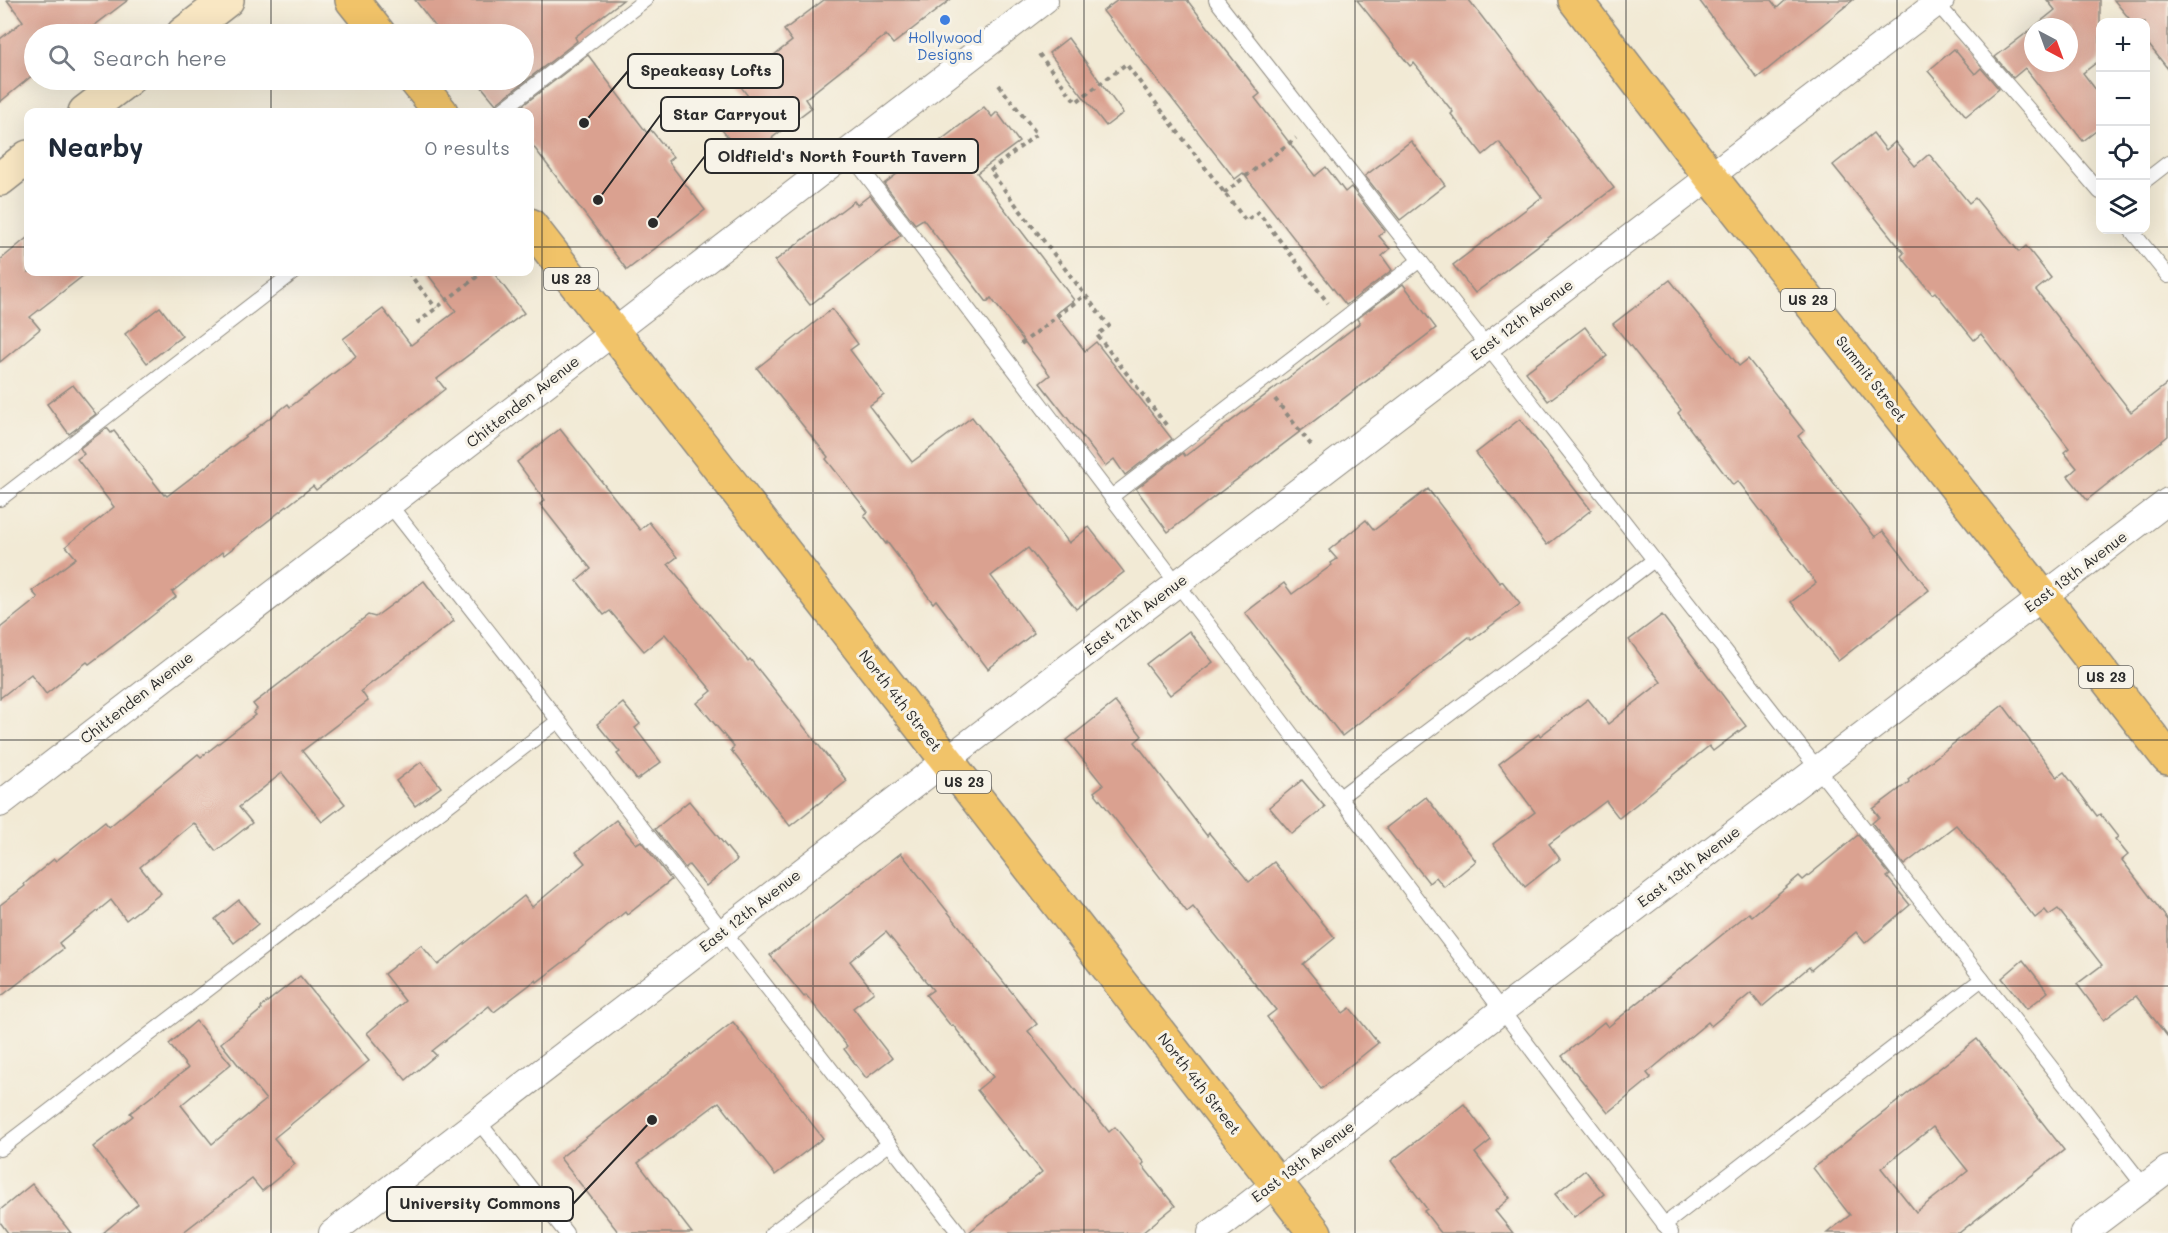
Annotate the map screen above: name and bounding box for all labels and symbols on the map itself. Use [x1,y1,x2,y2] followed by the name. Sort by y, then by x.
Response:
[938,13,952,27] marker: Hollywood Designs
[2024,18,2078,72] north arrow
[908,27,982,64] place label: Hollywood Designs
[628,54,783,88] callout: Speakeasy Lofts
[641,59,771,80] text: Speakeasy Lofts
[661,97,799,131] callout: Star Carryout
[673,103,787,124] text: Star Carryout
[705,139,978,173] callout: Oldfield's North Fourth Tavern
[718,145,966,166] text: Oldfield's North Fourth Tavern
[544,268,598,290] road number: US 23
[1466,274,1577,364] street label: East 12th Avenue
[1781,289,1835,311] road number: US 23
[1832,331,1912,426] street label: Summit Street
[462,351,583,452] street label: Chittenden Avenue
[2020,526,2131,616] street label: East 13th Avenue
[1080,569,1191,659] street label: East 12th Avenue
[855,645,947,755] street label: North 4th Street
[76,647,197,748] street label: Chittenden Avenue
[2079,666,2133,688] road number: US 23
[937,771,991,793] road number: US 23
[1633,821,1744,911] street label: East 13th Avenue
[695,864,804,956] street label: East 12th Avenue
[1154,1028,1246,1138] street label: North 4th Street
[1247,1116,1358,1206] street label: East 13th Avenue
[387,1187,573,1221] callout: University Commons
[399,1192,561,1213] text: University Commons

